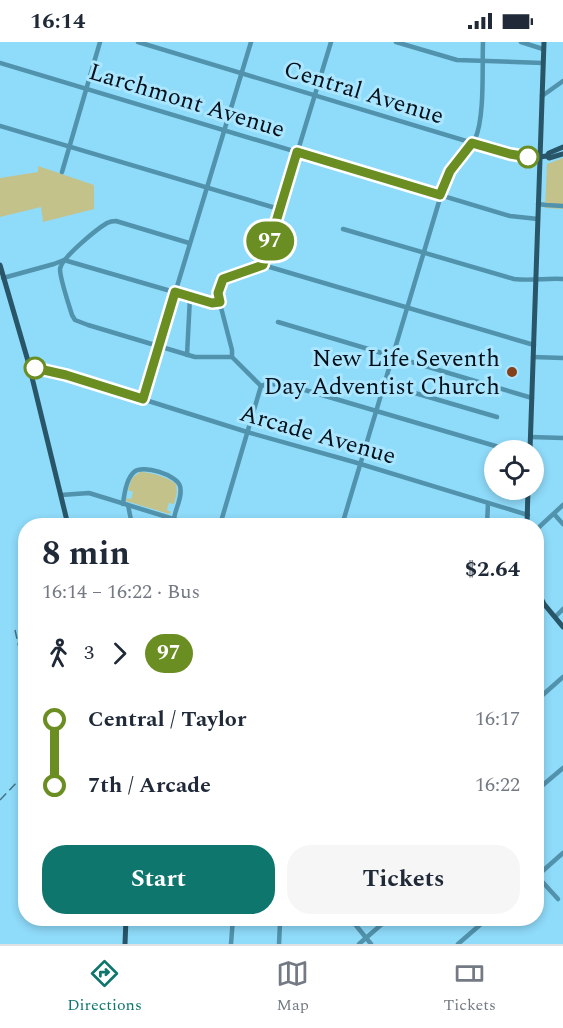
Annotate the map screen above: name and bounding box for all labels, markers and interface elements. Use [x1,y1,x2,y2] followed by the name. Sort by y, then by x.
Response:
[30,5,85,38] text: 16:14
[279,52,448,134] street label: Central Avenue
[84,54,289,148] street label: Larchmont Avenue
[517,146,539,168] unlabelled marker
[243,222,297,260] line badge: 97
[258,225,282,257] text: 97
[264,341,500,405] place label: New Life Seventh Day Adventist Church
[24,357,46,379] unlabelled marker
[505,365,519,379] marker: New Life Seventh Day Adventist Church
[235,395,400,474] street label: Arcade Avenue
[484,440,544,500] map controls
[484,440,544,500] button: locate
[42,529,130,579] text: 8 min
[465,553,520,586] text: $2.64
[42,577,200,607] text: 16:14 – 16:22 · Bus
[42,637,75,670] icon: walk
[103,637,136,670] icon: forward
[157,637,181,669] text: 97
[84,638,94,668] text: 3
[88,703,246,736] text: Central / Taylor
[475,704,520,734] text: 16:17
[88,769,211,802] text: 7th / Arcade
[475,770,520,800] text: 16:22
[42,845,275,914] button: Start
[287,845,520,914] button: Tickets
[67,957,142,1017] tab: Directions
[276,957,309,1017] tab: Map
[443,957,496,1017] tab: Tickets

